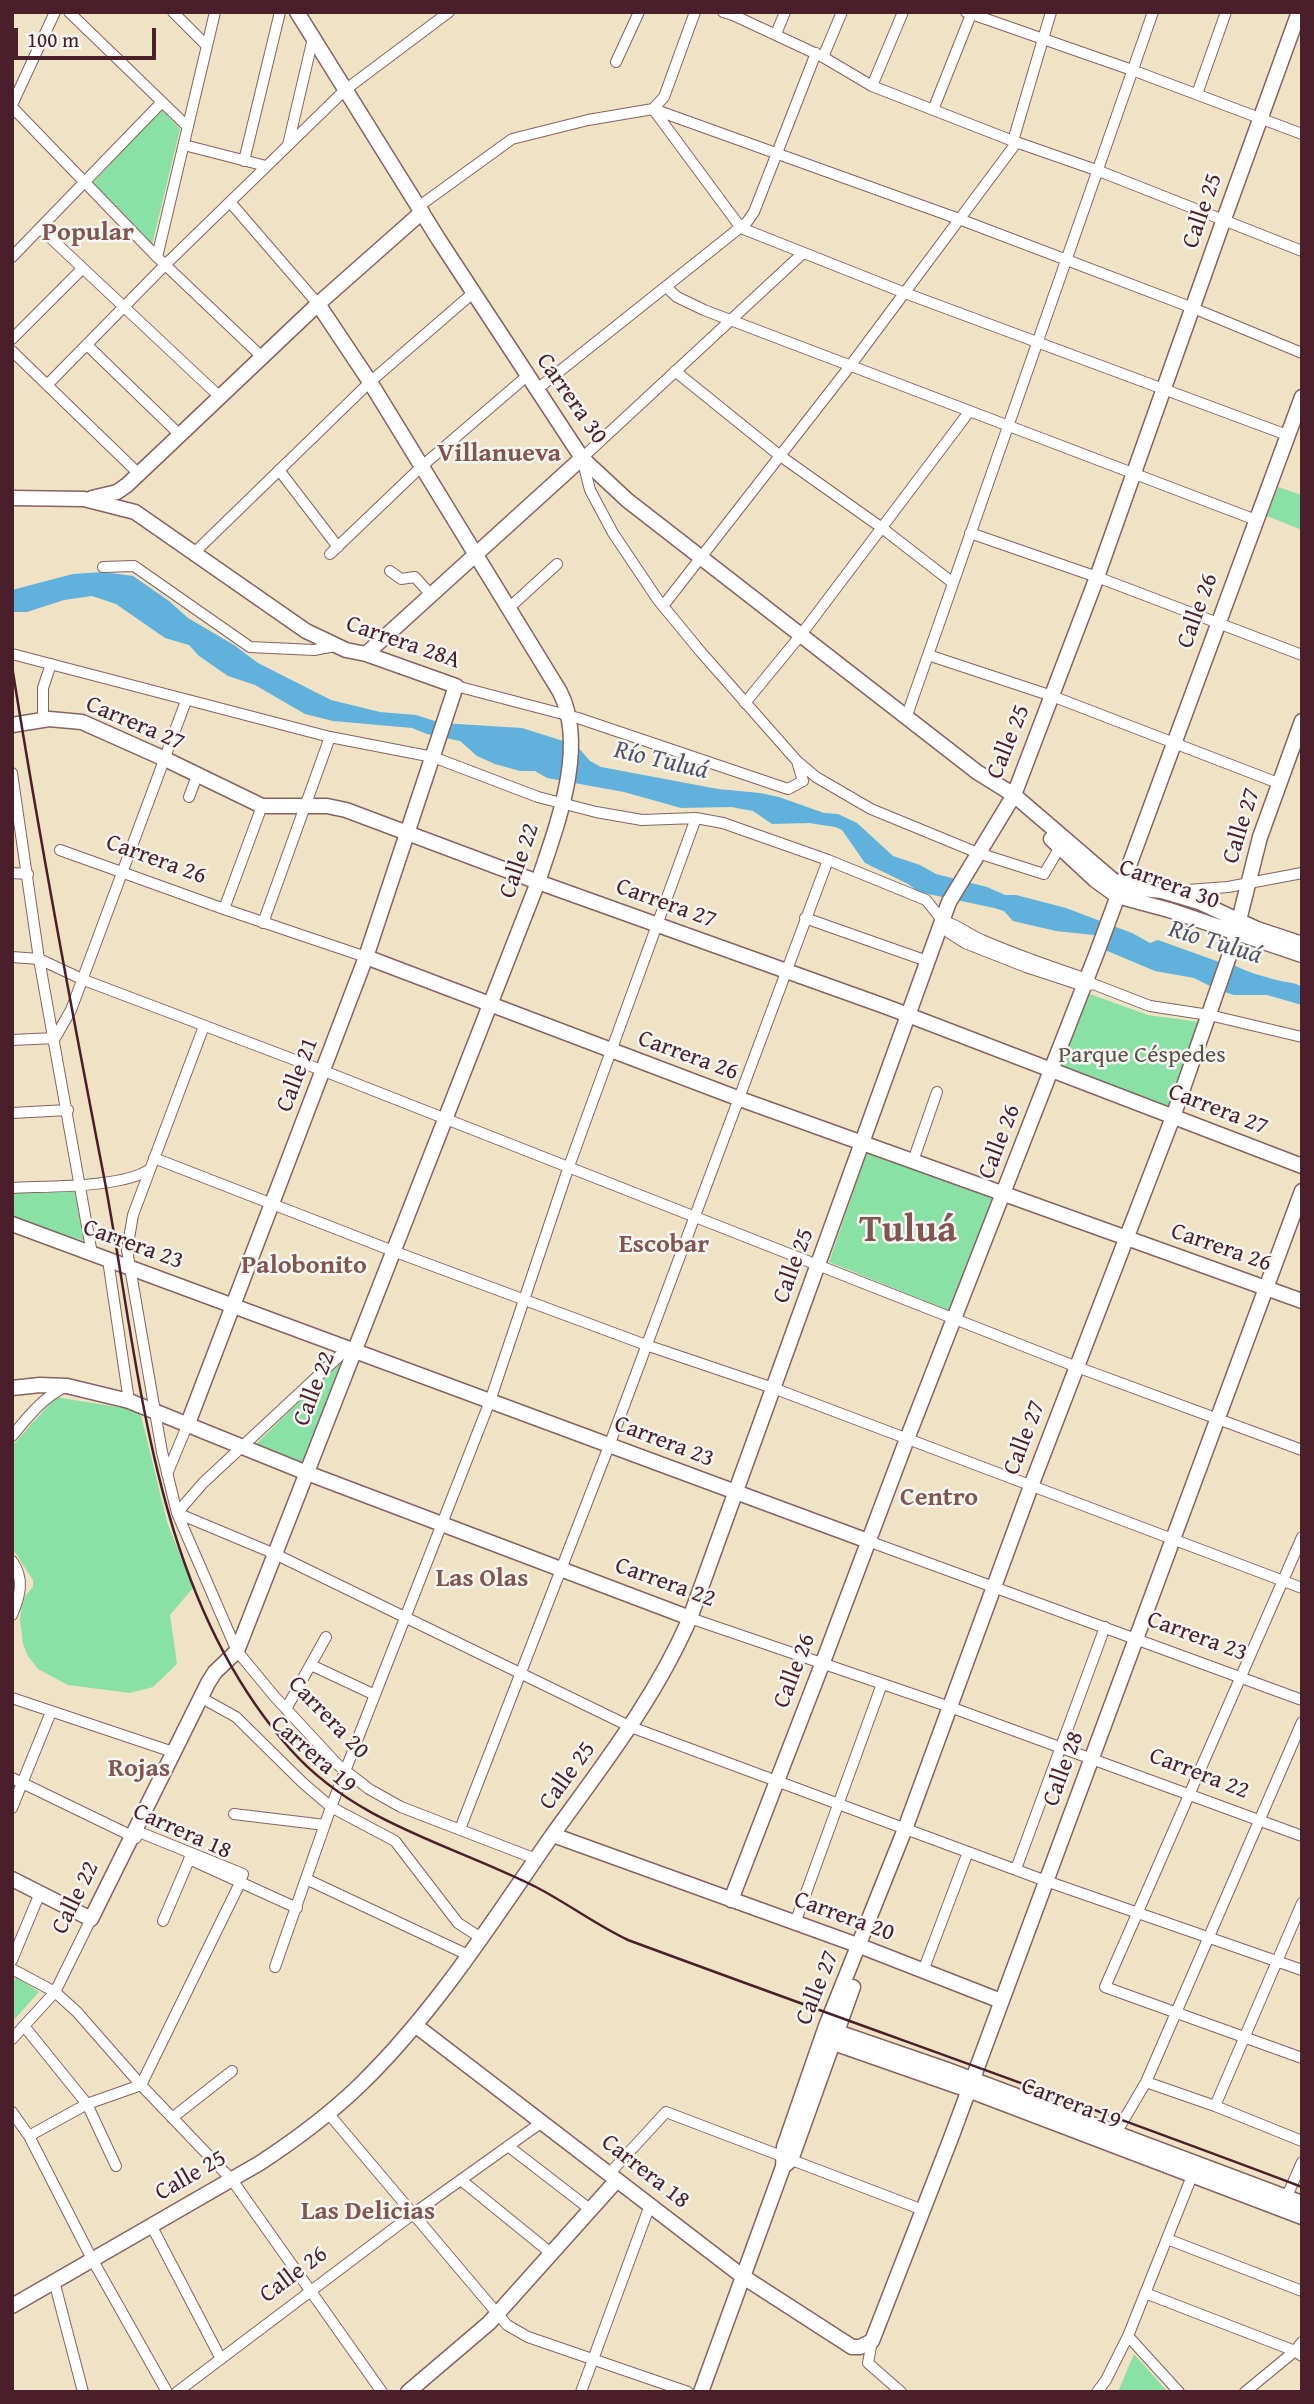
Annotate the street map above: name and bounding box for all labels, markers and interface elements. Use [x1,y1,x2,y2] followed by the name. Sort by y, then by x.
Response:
[18,14,159,58] scale bar
[27,24,79,55] text: 100 m
[1177,170,1229,252] street label: Calle 25
[42,217,134,249] district label: Popular
[529,348,613,450] street label: Carrera 30
[437,438,561,470] district label: Villanueva
[1171,570,1225,652] street label: Calle 26
[342,610,464,676] street label: Carrera 28A
[81,690,189,758] street label: Carrera 27
[981,701,1037,783] street label: Calle 25
[611,735,711,787] water label: Río Tuluá
[1217,785,1267,867] street label: Calle 27
[494,820,546,902] street label: Calle 22
[102,829,210,891] street label: Carrera 26
[1115,854,1223,916] street label: Carrera 30
[612,873,720,935] street label: Carrera 27
[1165,914,1265,972] water label: Río Tuluá
[634,1025,742,1087] street label: Carrera 26
[271,1034,325,1116] street label: Calle 21
[1058,1042,1226,1070] park label: Parque Céspedes
[1164,1078,1272,1142] street label: Carrera 27
[973,1101,1027,1183] street label: Calle 26
[859,1208,957,1254] district label: Tuluá
[79,1214,187,1276] street label: Carrera 23
[1167,1217,1275,1279] street label: Carrera 26
[767,1225,821,1307] street label: Calle 25
[619,1229,709,1261] district label: Escobar
[241,1250,367,1282] district label: Palobonito
[288,1348,342,1430] street label: Calle 22
[998,1397,1052,1479] street label: Calle 27
[610,1410,718,1474] street label: Carrera 23
[900,1482,978,1514] district label: Centro
[611,1552,719,1614] street label: Carrera 22
[436,1563,528,1595] district label: Las Olas
[1143,1606,1251,1668] street label: Carrera 23
[768,1630,822,1712] street label: Calle 26
[281,1670,375,1766] street label: Carrera 20
[264,1710,362,1800] street label: Carrera 19
[1037,1728,1091,1810] street label: Calle 28
[534,1736,602,1816] street label: Calle 25
[1145,1742,1253,1806] street label: Carrera 22
[108,1753,170,1785] district label: Rojas
[128,1798,236,1866] street label: Carrera 18
[46,1857,106,1939] street label: Calle 22
[790,1886,898,1948] street label: Carrera 20
[790,1947,846,2029] street label: Calle 27
[1017,2072,1125,2136] street label: Carrera 19
[595,2128,695,2216] street label: Carrera 18
[150,2144,232,2208] street label: Calle 25
[301,2196,435,2228] district label: Las Delicias
[254,2240,334,2310] street label: Calle 26

